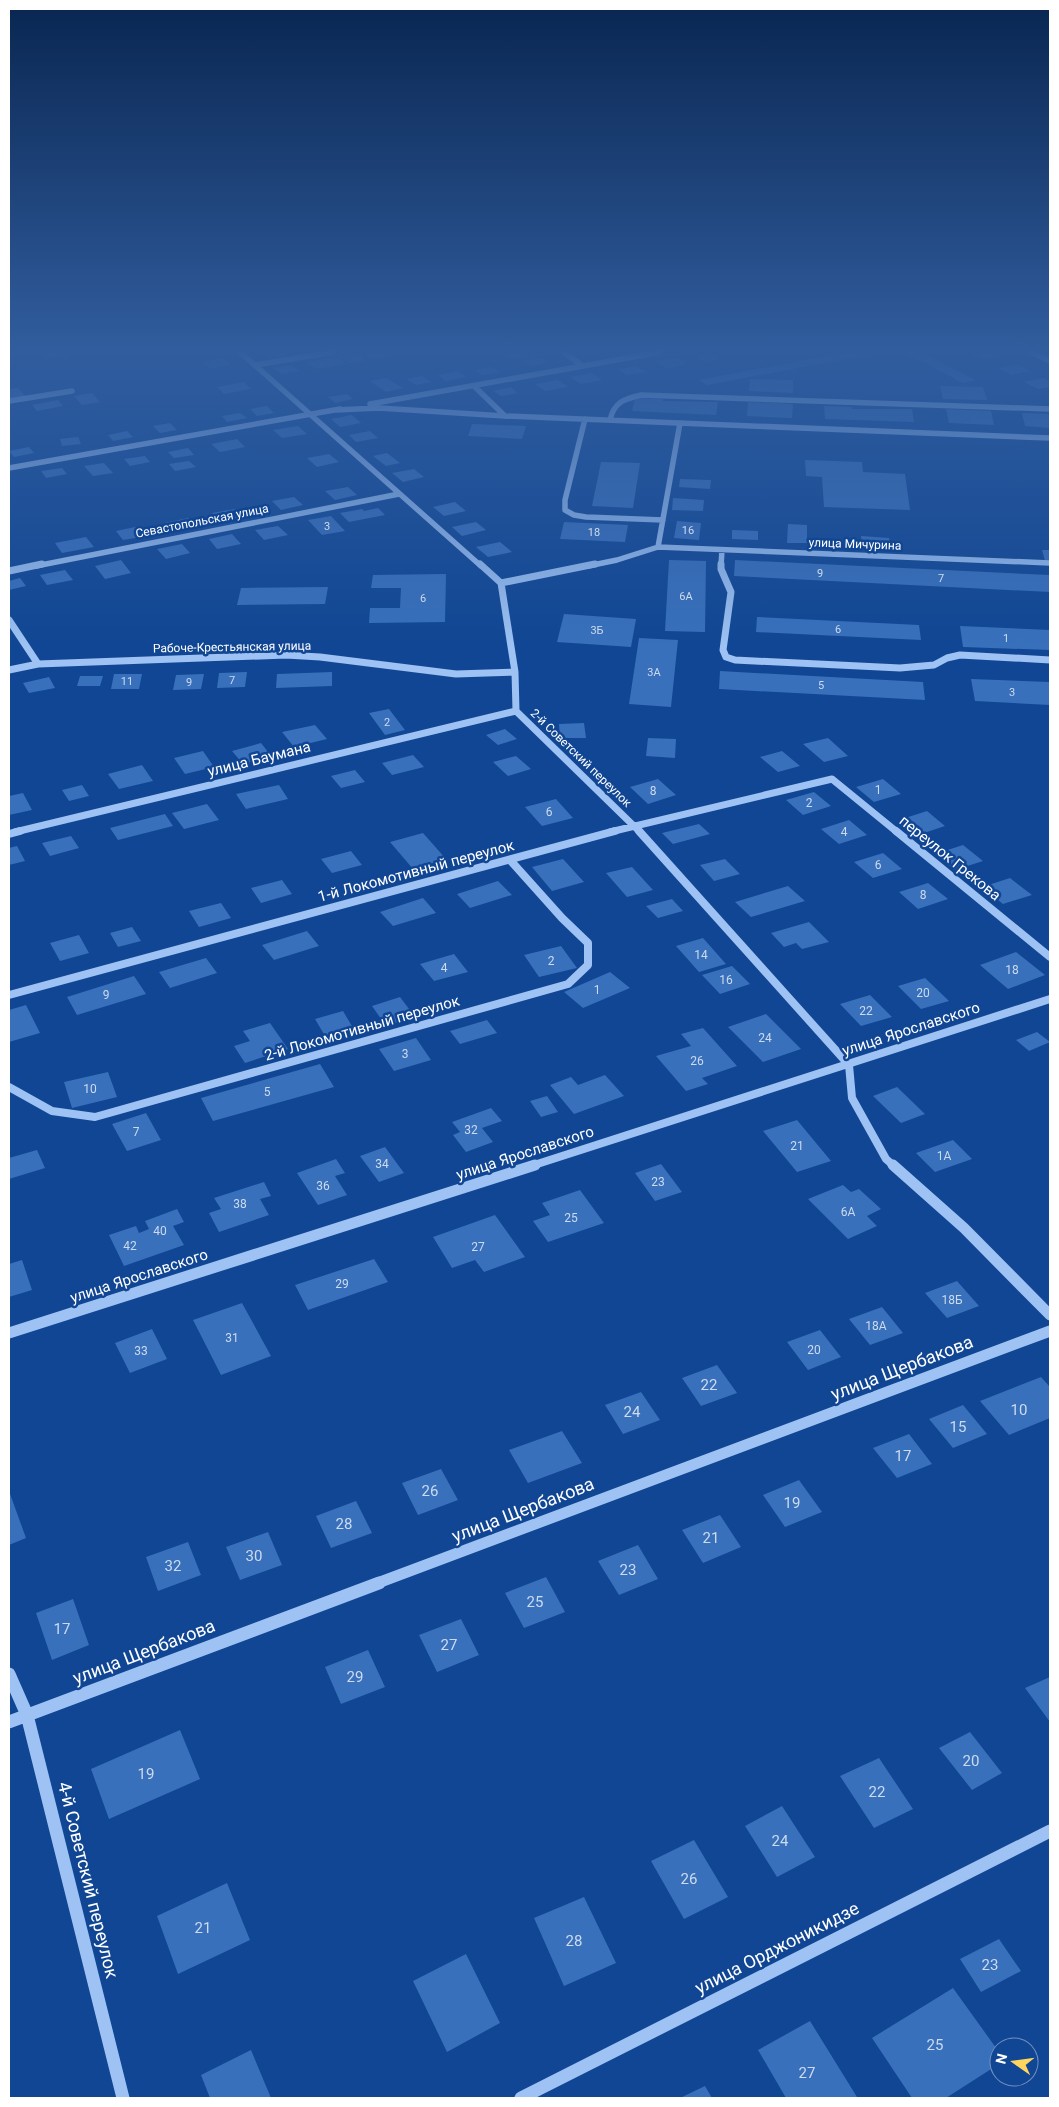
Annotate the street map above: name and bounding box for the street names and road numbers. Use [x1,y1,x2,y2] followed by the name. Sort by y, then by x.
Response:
[134,501,270,541] street label: Севастопольская улица
[808,535,902,553] street label: улица Мичурина
[153,639,311,655] street label: Рабоче-Крестьянская улица
[528,706,635,810] street label: 2-й Советский переулок
[206,737,312,781] street label: улица Баумана
[896,812,1004,904] street label: переулок Грекова
[316,836,516,906] street label: 1-й Локомотивный переулок
[262,991,462,1065] street label: 2-й Локомотивный переулок
[840,998,982,1060] street label: улица Ярославского
[454,1122,596,1184] street label: улица Ярославского
[68,1245,210,1307] street label: улица Ярославского
[828,1331,976,1404] street label: улица Щербакова
[449,1473,597,1546] street label: улица Щербакова
[70,1615,218,1688] street label: улица Щербакова
[54,1779,123,1981] street label: 4-й Советский переулок
[691,1897,862,1998] street label: улица Орджоникидзе

